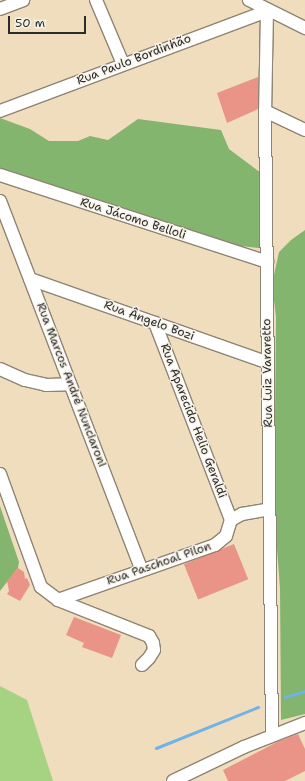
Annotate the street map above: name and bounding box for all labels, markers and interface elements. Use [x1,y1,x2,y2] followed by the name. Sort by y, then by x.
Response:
[10,8,88,34] scale bar
[15,15,45,31] text: 50 m
[75,32,193,88] street label: Rua Paulo Bordinhão
[78,195,188,243] street label: Rua Jácomo Belloli
[102,298,196,344] street label: Rua Ângelo Bozi
[33,301,109,469] street label: Rua Marcos André Nunciaroni
[260,318,276,428] street label: Rua Luiz Vararetto
[157,342,229,500] street label: Rua Aparecido Helio Geraldi
[105,539,213,589] street label: Rua Paschoal Pilon

